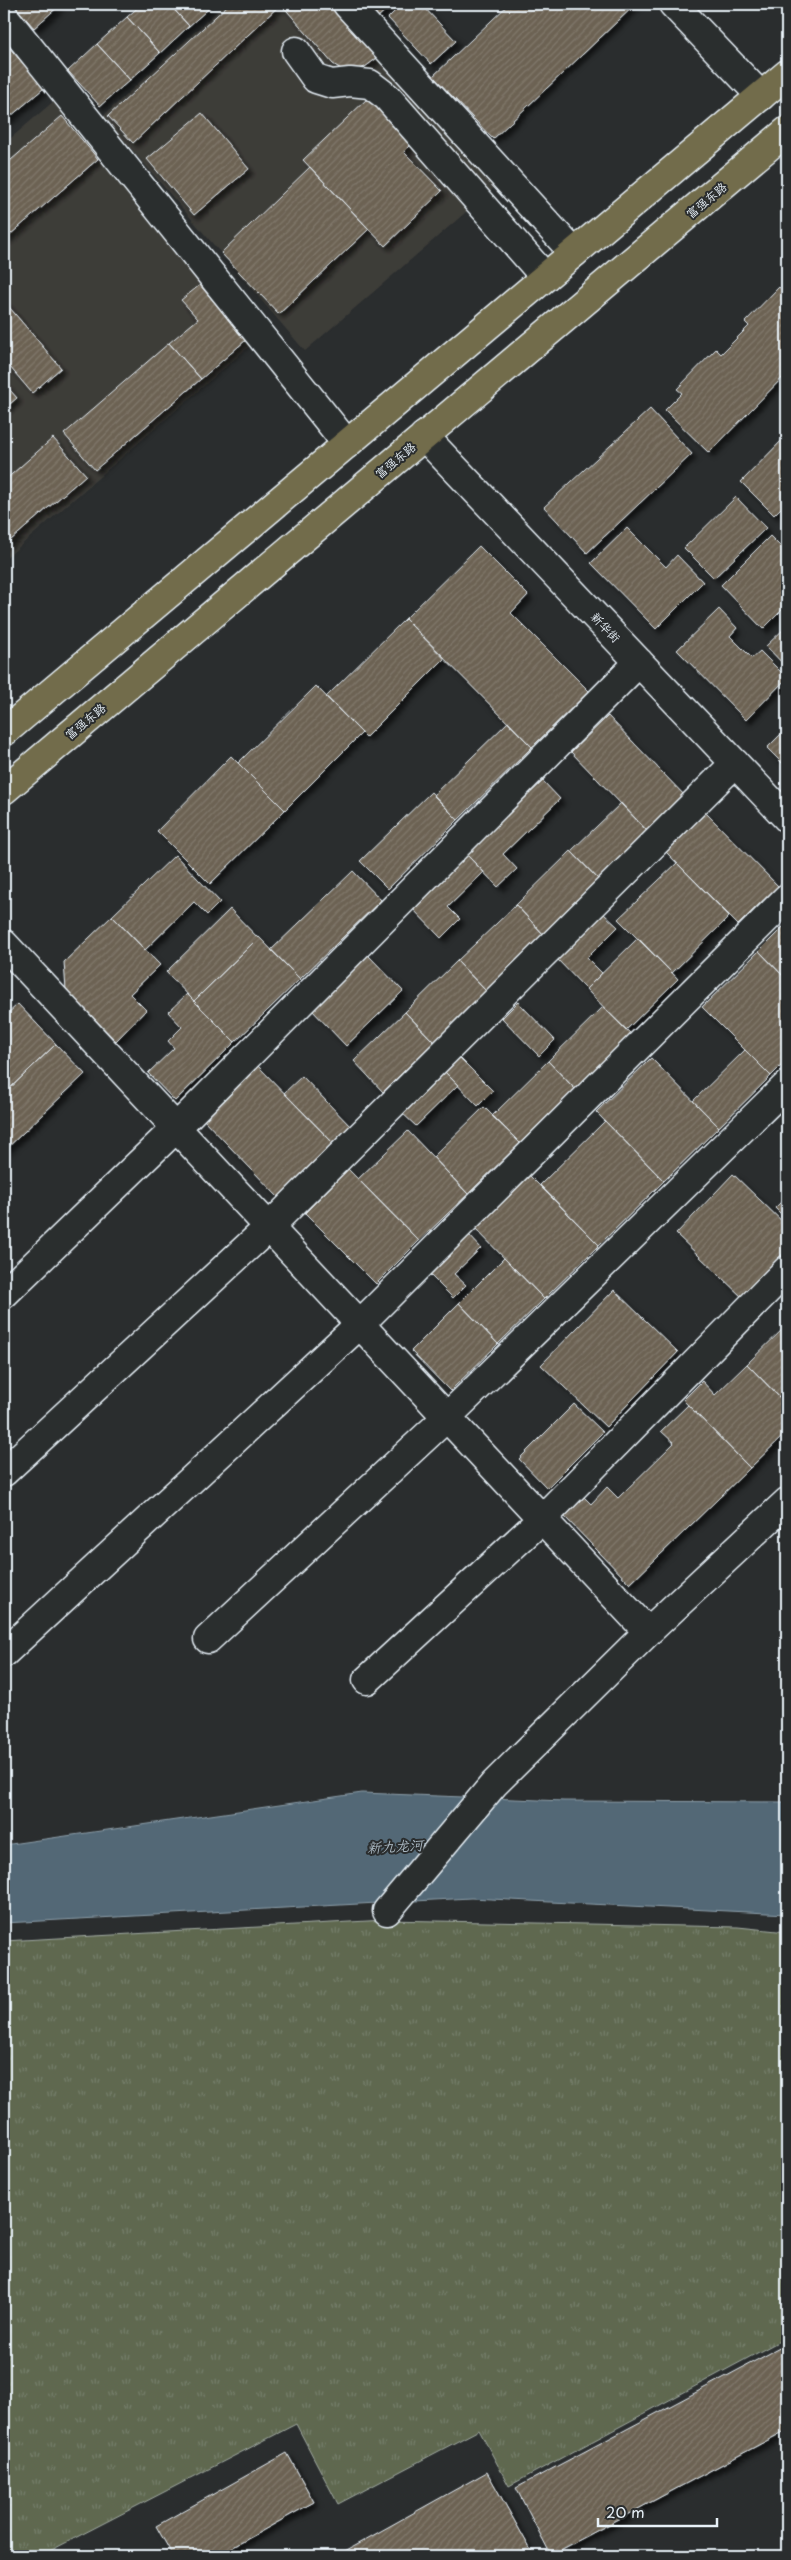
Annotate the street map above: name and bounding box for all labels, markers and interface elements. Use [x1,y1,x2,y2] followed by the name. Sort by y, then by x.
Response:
[682,178,730,222] street label: 富强东路
[371,438,419,482] street label: 富强东路
[587,608,625,646] street label: 新华街
[61,699,109,743] street label: 富强东路
[366,1834,426,1858] water label: 新九龙河
[598,2495,717,2527] scale bar
[606,2500,645,2523] text: 20 m

